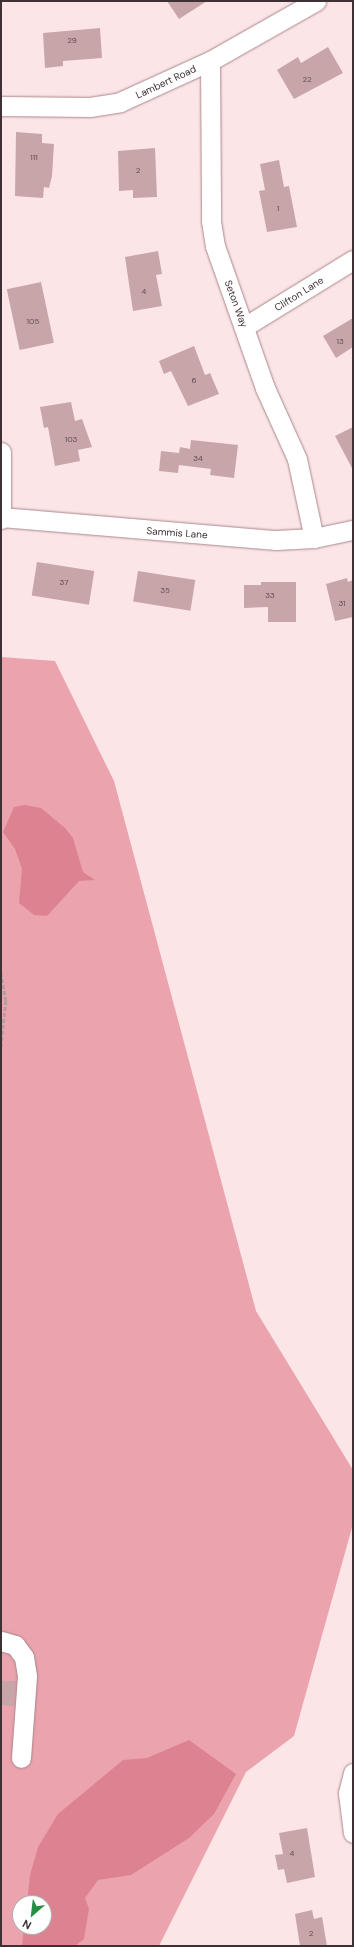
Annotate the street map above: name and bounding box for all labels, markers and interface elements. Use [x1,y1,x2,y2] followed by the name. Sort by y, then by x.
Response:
[67,36,77,46] house number: 29
[134,63,198,101] street label: Lambert Road
[302,75,312,85] house number: 22
[30,153,38,163] house number: 111
[136,166,140,176] house number: 2
[277,204,279,214] house number: 1
[272,274,326,314] street label: Clifton Lane
[222,279,250,329] street label: Seton Way
[142,287,146,297] house number: 4
[27,317,39,327] house number: 105
[336,337,344,347] house number: 13
[191,376,197,386] house number: 6
[65,435,77,445] house number: 103
[193,454,203,464] house number: 34
[146,525,208,541] street label: Sammis Lane
[60,578,68,588] house number: 37
[160,586,170,596] house number: 35
[265,591,275,601] house number: 33
[338,599,346,609] house number: 31
[290,1849,294,1859] house number: 4
[12,1895,52,1935] north arrow
[20,1917,34,1933] text: N
[309,1929,313,1939] house number: 2

